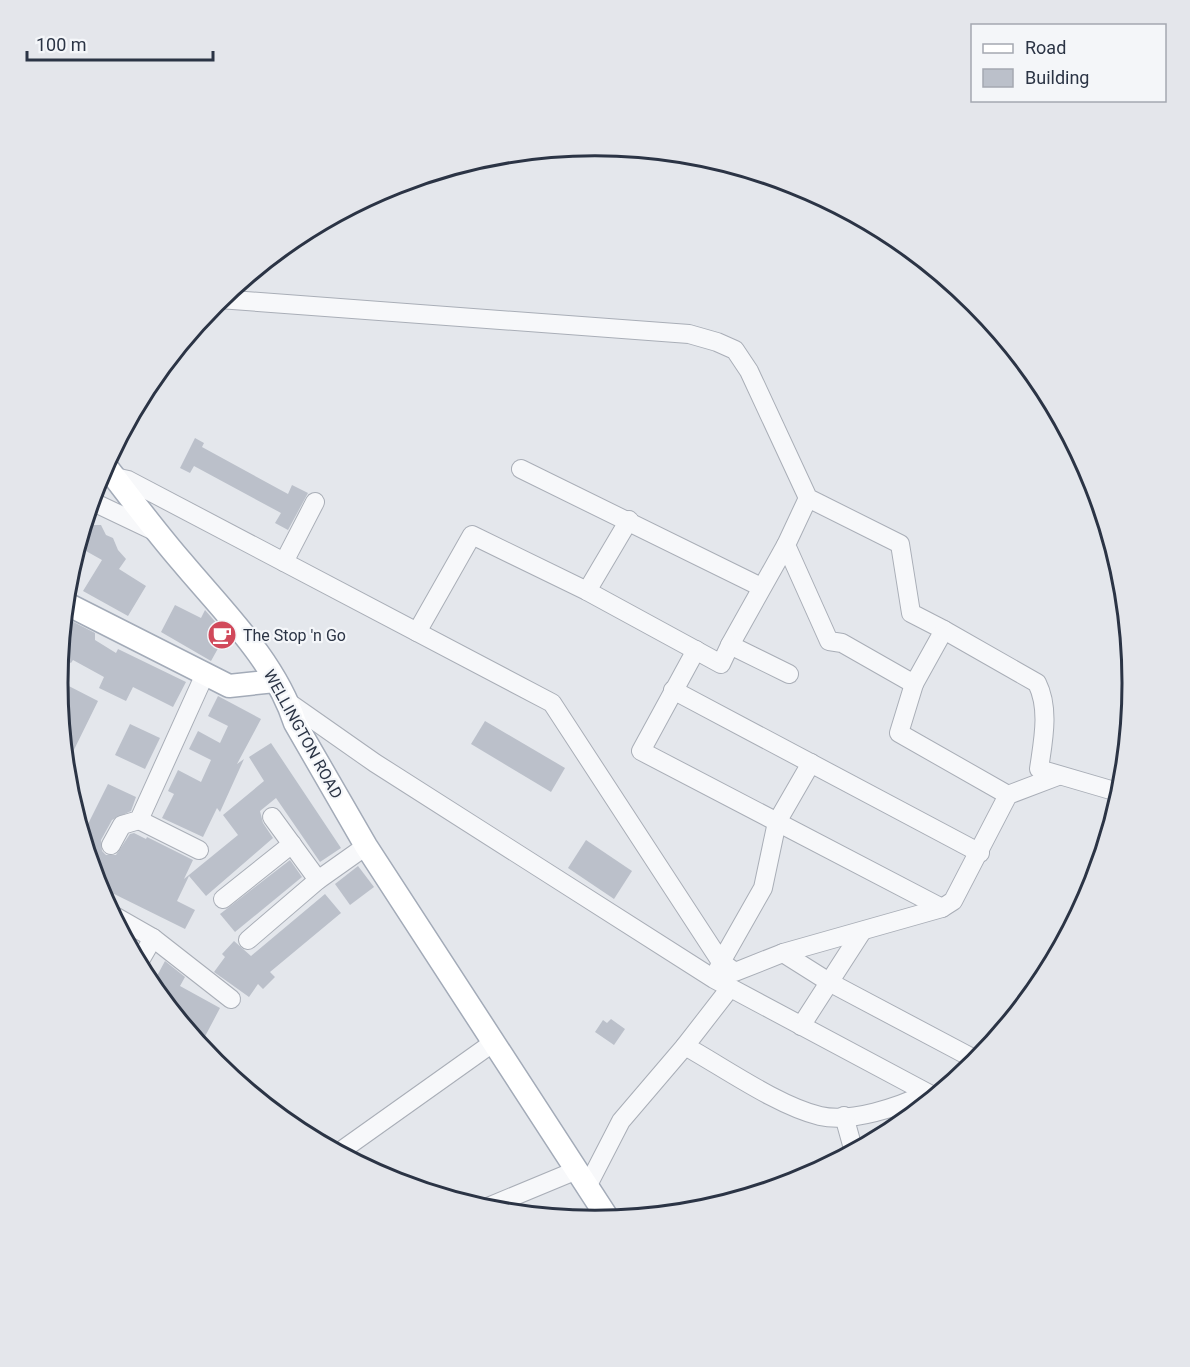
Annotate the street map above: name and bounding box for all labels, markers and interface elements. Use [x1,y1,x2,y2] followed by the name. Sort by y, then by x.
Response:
[27,24,213,62] scale bar
[971,24,1166,102] legend
[36,34,87,55] text: 100 m
[1025,37,1066,58] text: Road
[1025,67,1089,88] text: Building
[206,619,238,651] cafe icon: The Stop 'n Go
[243,626,346,645] place label: The Stop 'n Go
[260,666,346,802] street label: WELLINGTON ROAD

